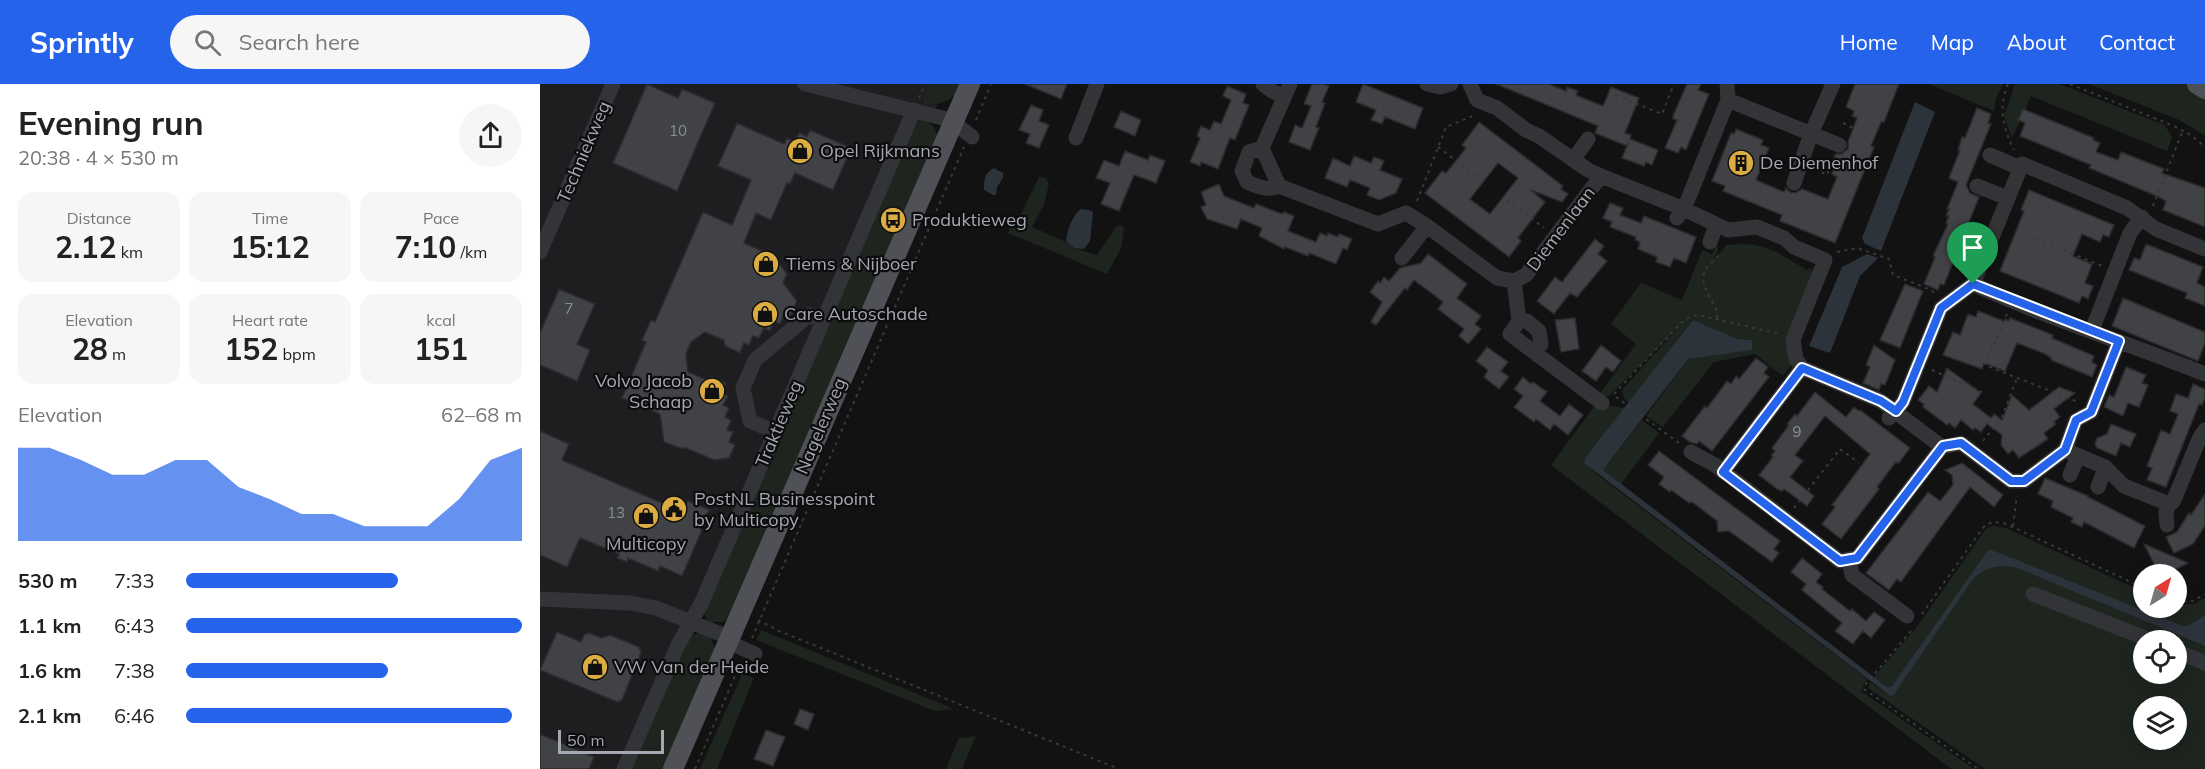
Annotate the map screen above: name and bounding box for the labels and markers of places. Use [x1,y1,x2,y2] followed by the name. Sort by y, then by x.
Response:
[785,136,815,166] shop icon: Opel Rijkmans
[820,139,940,162] place label: Opel Rijkmans
[1726,148,1756,178] building icon: De Diemenhof
[1760,151,1879,174] place label: De Diemenhof
[878,205,908,235] bus stop icon: Produktieweg
[912,208,1027,231] place label: Produktieweg
[1947,222,1998,284] pin
[751,249,781,279] shop icon: Tiems & Nijboer
[786,252,917,275] place label: Tiems & Nijboer
[750,299,780,329] shop icon: Care Autoschade
[784,302,928,325] place label: Care Autoschade
[595,369,692,413] place label: Volvo Jacob Schaap
[697,376,727,406] shop icon: Volvo Jacob Schaap
[694,487,875,531] place label: PostNL Businesspoint by Multicopy
[659,494,689,524] public building icon: PostNL Businesspoint by Multicopy
[631,501,661,531] shop icon: Multicopy
[606,532,686,555] place label: Multicopy
[580,652,610,682] shop icon: VW Van der Heide
[614,655,769,678] place label: VW Van der Heide

